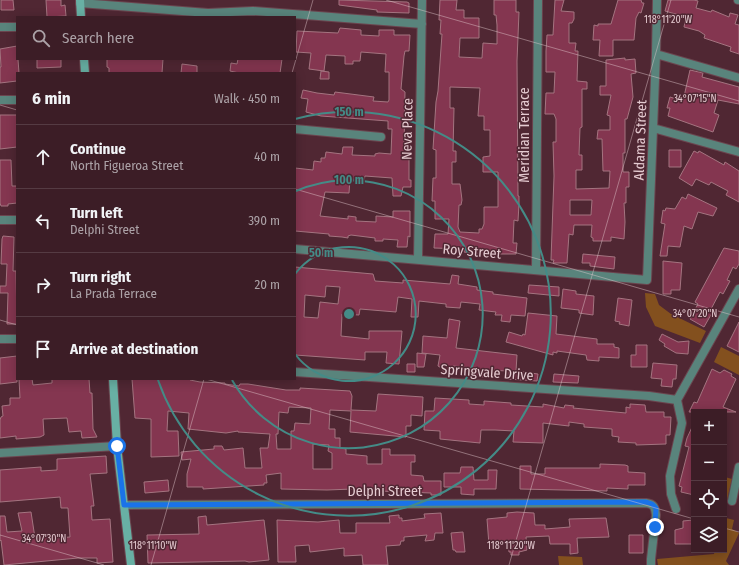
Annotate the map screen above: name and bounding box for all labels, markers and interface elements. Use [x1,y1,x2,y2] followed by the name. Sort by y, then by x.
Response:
[644,14,692,26] text: 118°11'20"W
[16,16,296,60] search box
[30,27,52,49] icon: search
[62,29,134,47] text: Search here
[516,87,533,183] street label: Meridian Terrace
[32,88,71,109] text: 6 min
[214,91,280,106] text: Walk · 450 m
[673,93,717,105] text: 34°07'15"N
[398,98,417,160] street label: Neva Place
[631,99,650,181] street label: Aldama Street
[334,105,364,119] text: 150 m
[70,140,126,158] text: Continue
[32,146,54,168] icon: ahead
[254,149,280,164] text: 40 m
[70,158,183,173] text: North Figueroa Street
[334,173,364,187] text: 100 m
[70,204,123,222] text: Turn left
[32,210,54,232] icon: left
[248,213,280,228] text: 390 m
[70,222,139,237] text: Delphi Street
[442,240,502,263] street label: Roy Street
[309,246,333,260] text: 50 m
[70,268,131,286] text: Turn right
[32,274,54,296] icon: right
[254,277,280,292] text: 20 m
[70,286,157,301] text: La Prada Terrace
[342,307,356,321] centre of rings
[673,308,717,320] text: 34°07'20"N
[32,338,54,360] icon: arrive
[70,340,198,358] text: Arrive at destination
[440,361,534,384] street label: Springvale Drive
[691,409,727,553] map controls
[691,409,727,445] button: +
[108,437,126,455] route start
[691,445,727,481] button: −
[691,481,727,517] button: locate
[348,483,423,500] street label: Delphi Street
[691,517,727,553] button: layers
[646,518,664,536] route end
[22,533,66,545] text: 34°07'30"N
[129,540,177,552] text: 118°11'10"W
[487,540,535,552] text: 118°11'20"W

